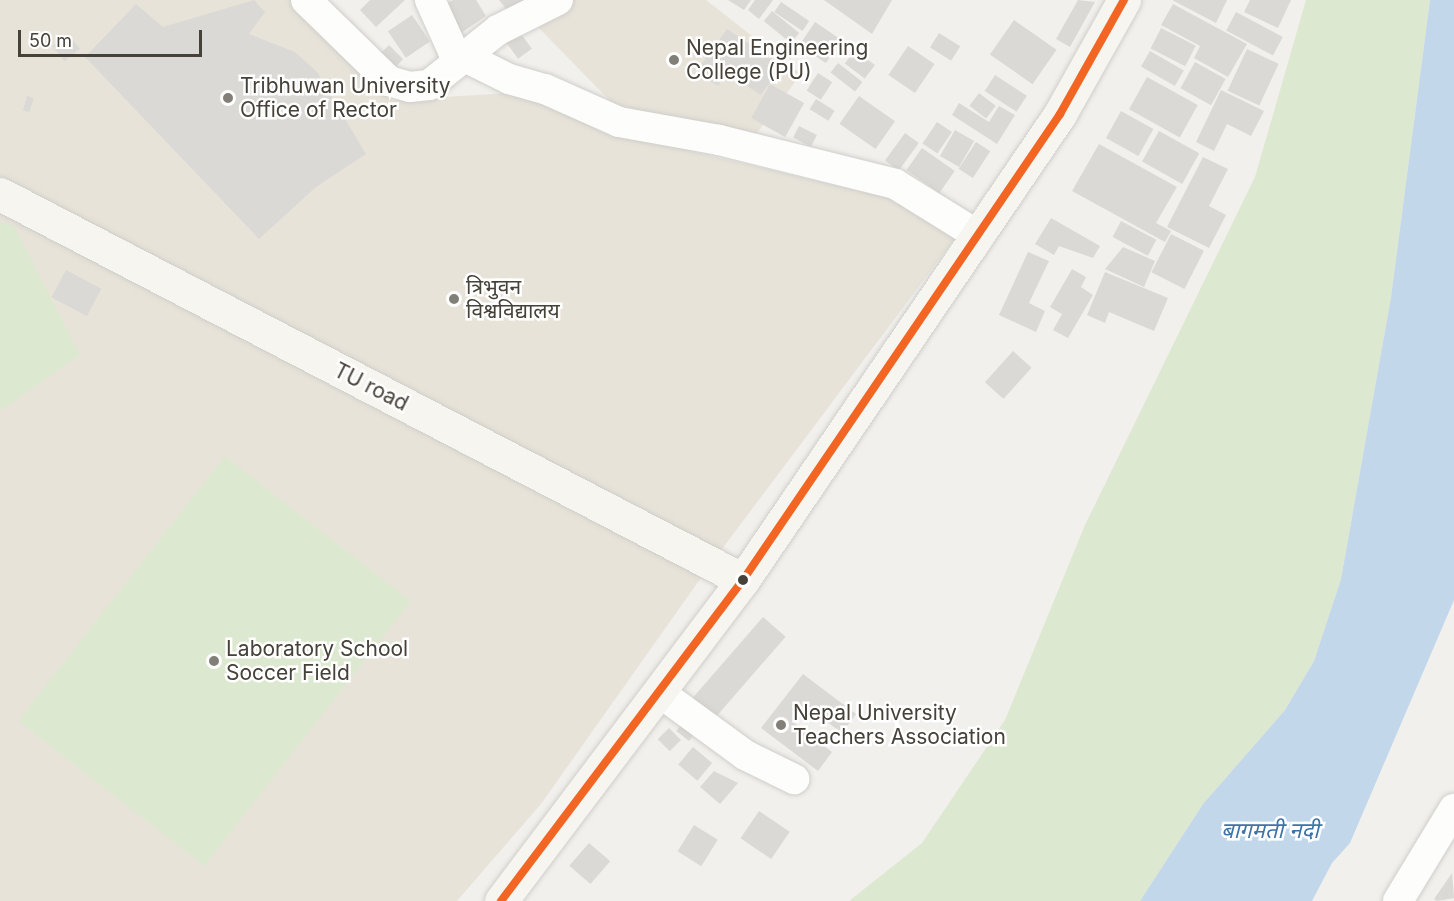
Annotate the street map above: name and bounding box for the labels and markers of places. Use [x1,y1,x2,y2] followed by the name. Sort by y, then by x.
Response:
[686,35,868,85] place label: Nepal Engineering College (PU)
[667,53,681,67] marker: Nepal Engineering College (PU)
[240,73,451,123] place label: Tribhuwan University Office of Rector
[221,91,235,105] marker: Tribhuwan University Office of Rector
[466,274,560,324] place label: त्रिभुवन विश्वविद्यालय
[447,292,461,306] marker: त्रिभुवन विश्वविद्यालय
[737,574,749,586] unlabelled marker
[226,636,408,686] place label: Laboratory School Soccer Field
[207,654,221,668] marker: Laboratory School Soccer Field
[793,700,1006,750] place label: Nepal University Teachers Association
[774,718,788,732] marker: Nepal University Teachers Association

